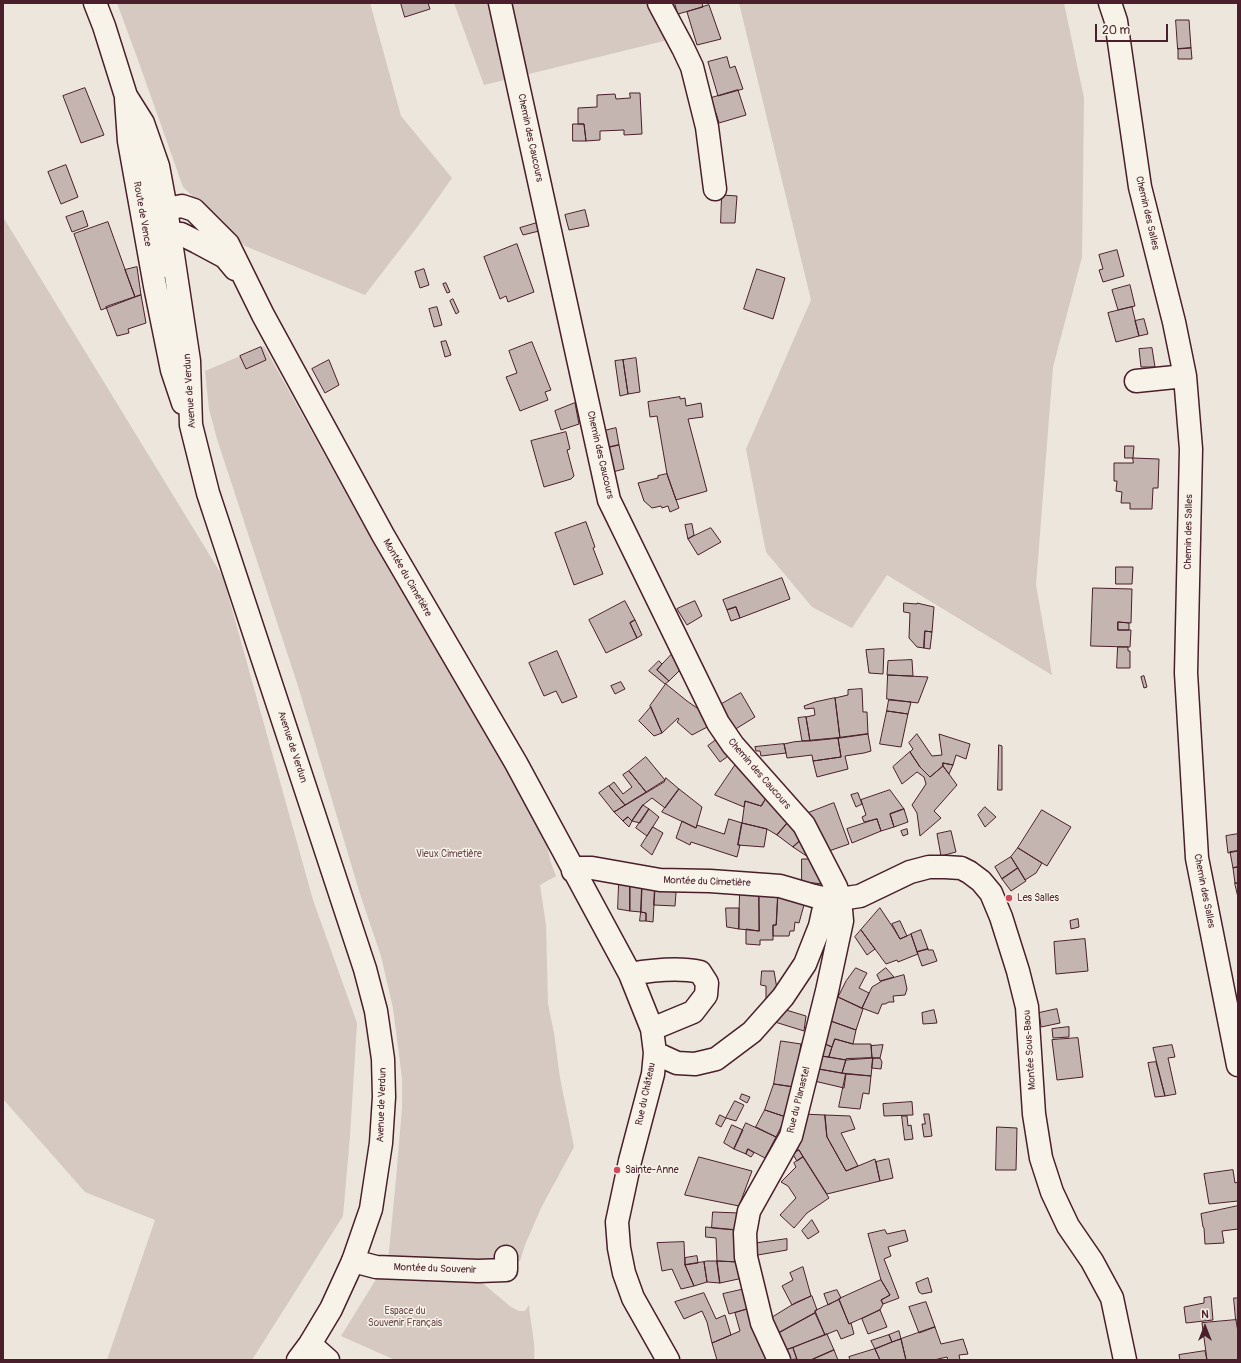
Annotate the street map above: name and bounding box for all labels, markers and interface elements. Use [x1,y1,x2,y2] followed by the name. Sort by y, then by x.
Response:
[1097,16,1170,42] scale bar
[1102,23,1130,38] text: 20 m
[515,93,545,183] street label: Chemin des Caucours
[1133,175,1161,251] street label: Chemin des Salles
[130,181,154,247] street label: Route de Vence
[181,353,199,429] street label: Avenue de Verdun
[584,410,616,500] street label: Chemin des Caucours
[1182,494,1196,570] street label: Chemin des Salles
[380,537,434,619] street label: Montée du Cimetière
[275,710,309,784] street label: Avenue de Verdun
[725,736,793,812] street label: Chemin des Caucours
[416,848,482,860] park label: Vieux Cimetière
[1191,853,1217,929] street label: Chemin des Salles
[663,874,751,890] street label: Montée du Cimetière
[1017,892,1059,904] place label: Les Salles
[1004,893,1014,903] marker: Les Salles
[1021,1010,1039,1090] street label: Montée Sous-Baou
[633,1061,659,1127] street label: Rue du Château
[785,1065,813,1135] street label: Rue du Planastel
[375,1067,389,1143] street label: Avenue de Verdun
[625,1164,679,1176] place label: Sainte-Anne
[612,1165,622,1175] marker: Sainte-Anne
[393,1262,477,1276] street label: Montée du Souvenir
[368,1305,442,1328] park label: Espace du Souvenir Français
[1185,1307,1225,1347] north arrow
[1201,1308,1209,1321] text: N

